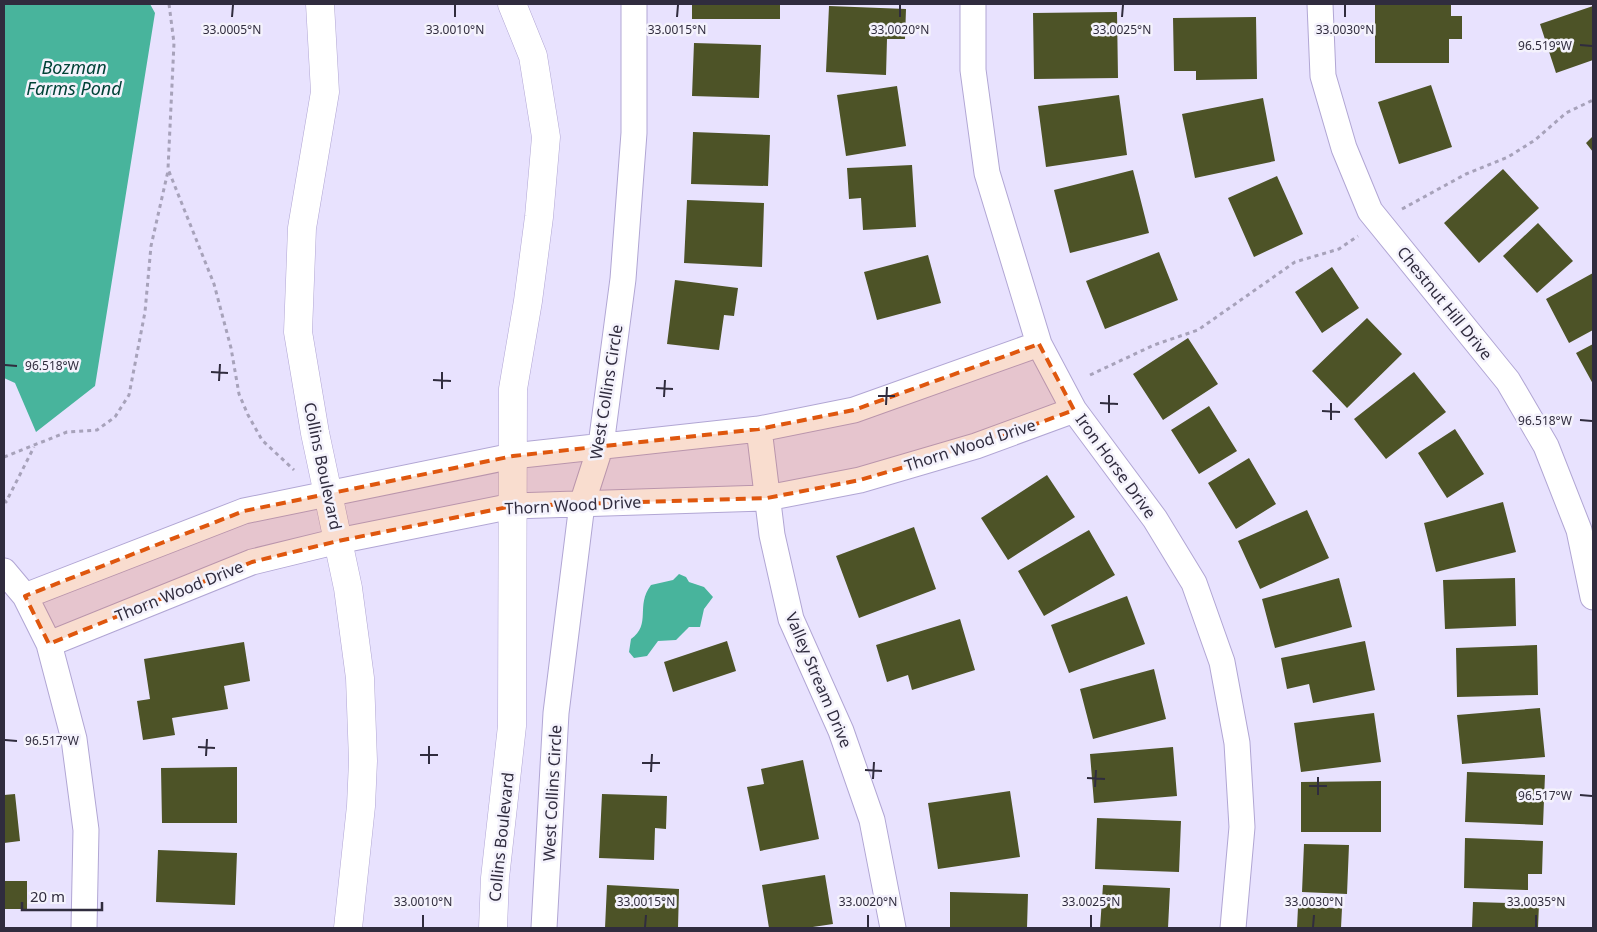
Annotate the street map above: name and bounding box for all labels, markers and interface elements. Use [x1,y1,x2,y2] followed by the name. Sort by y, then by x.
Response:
[203,21,261,38] text: 33.0005°N
[426,21,484,38] text: 33.0010°N
[648,21,706,38] text: 33.0015°N
[871,21,929,38] text: 33.0020°N
[1093,21,1151,38] text: 33.0025°N
[1316,21,1374,38] text: 33.0030°N
[1518,37,1572,54] text: 96.519°W
[26,55,122,100] water label: Bozman Farms Pond
[1392,242,1498,364] street label: Chestnut Hill Drive
[584,323,628,461] street label: West Collins Circle
[25,357,79,374] text: 96.518°W
[299,400,347,532] street label: Collins Boulevard
[1071,409,1161,523] street label: Iron Horse Drive
[1518,412,1572,429] text: 96.518°W
[902,413,1038,477] street label: Thorn Wood Drive
[504,490,642,520] street label: Thorn Wood Drive
[112,555,246,627] street label: Thorn Wood Drive
[781,609,857,751] street label: Valley Stream Drive
[537,724,567,862] street label: West Collins Circle
[25,732,79,749] text: 96.517°W
[483,771,519,903] street label: Collins Boulevard
[1518,787,1572,804] text: 96.517°W
[22,880,102,912] scale bar
[30,886,65,906] text: 20 m
[394,893,452,910] text: 33.0010°N
[617,893,675,910] text: 33.0015°N
[839,893,897,910] text: 33.0020°N
[1062,893,1120,910] text: 33.0025°N
[1285,893,1343,910] text: 33.0030°N
[1507,893,1565,910] text: 33.0035°N

